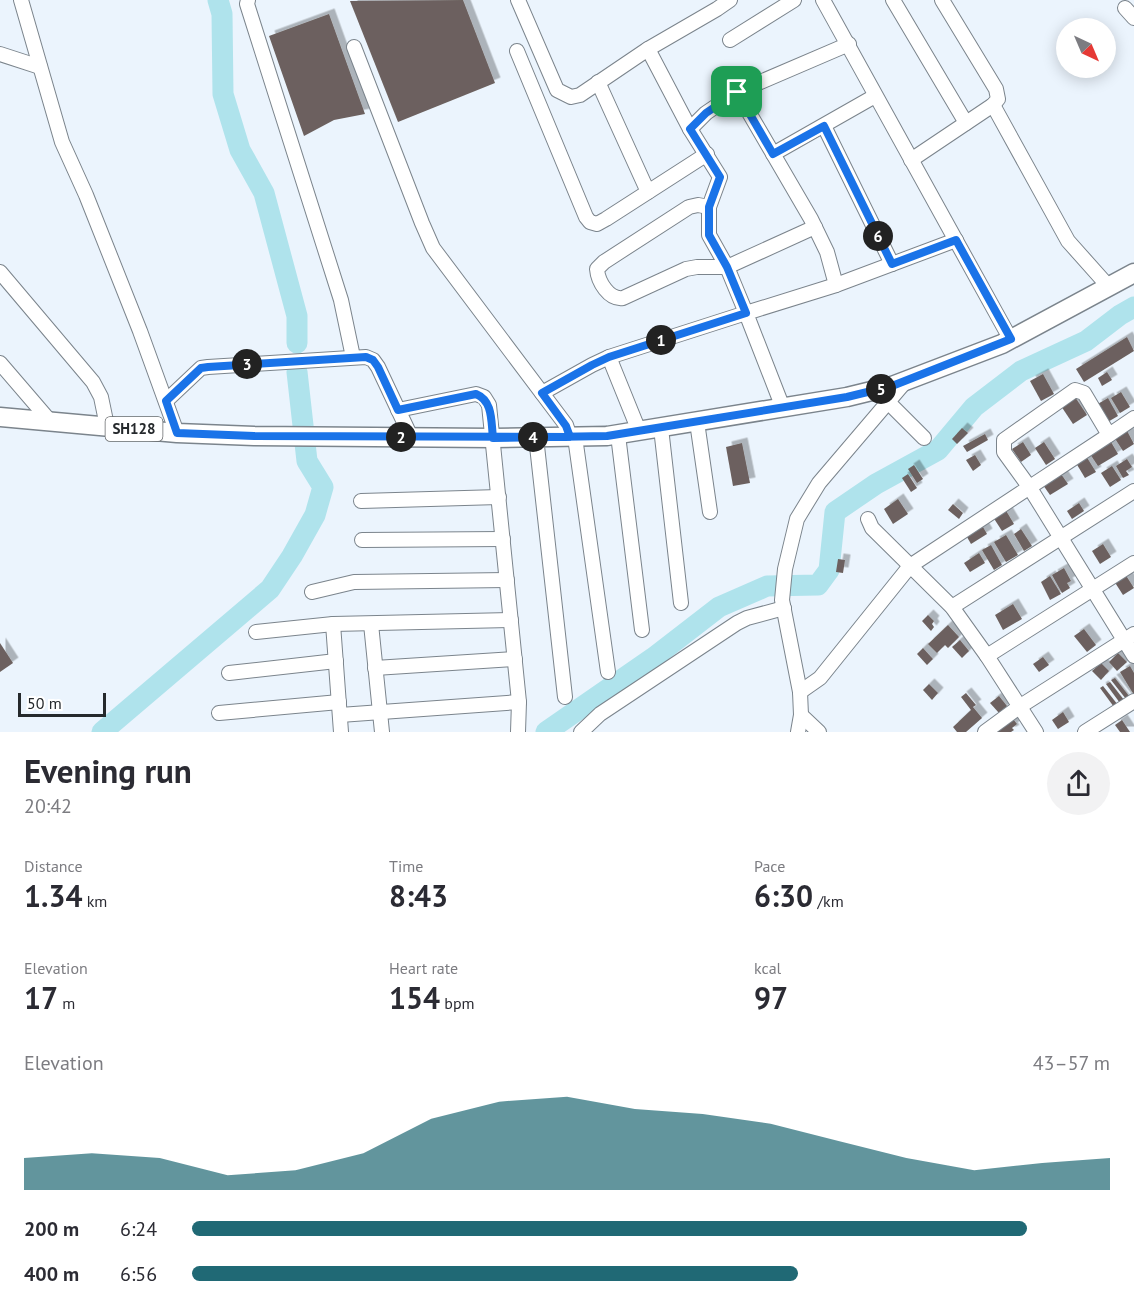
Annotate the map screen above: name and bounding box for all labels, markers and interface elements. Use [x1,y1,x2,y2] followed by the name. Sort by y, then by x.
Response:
[1056,18,1116,78] north arrow
[1056,18,1116,78] map controls
[711,66,762,117] pin
[720,75,753,108] icon: arrive
[863,221,893,251] pin: 6
[873,226,883,246] text: 6
[646,325,676,355] pin: 1
[656,330,666,350] text: 1
[232,349,262,379] pin: 3
[242,354,252,374] text: 3
[866,374,896,404] pin: 5
[876,379,886,399] text: 5
[106,417,162,441] road number: SH128
[386,422,416,452] pin: 2
[518,422,548,452] pin: 4
[396,427,406,447] text: 2
[528,427,538,447] text: 4
[18,690,106,718] scale bar
[27,693,62,713] text: 50 m
[24,749,192,792] text: Evening run
[1047,752,1110,815] button: share
[24,793,72,819] text: 20:42
[24,856,83,876] text: Distance
[389,856,423,876] text: Time
[754,856,785,876] text: Pace
[24,876,82,915] text: 1.34
[389,876,448,915] text: 8:43
[754,876,813,915] text: 6:30
[82,891,107,911] text: km
[813,891,844,911] text: /km
[24,958,88,978] text: Elevation
[389,958,458,978] text: Heart rate
[754,958,781,978] text: kcal
[24,978,58,1017] text: 17
[389,978,440,1017] text: 154
[754,978,788,1017] text: 97
[58,993,75,1013] text: m
[440,993,475,1013] text: bpm
[24,1050,104,1076] text: Elevation
[1033,1050,1110,1076] text: 43–57 m
[24,1216,79,1242] text: 200 m
[120,1216,157,1242] text: 6:24
[24,1261,79,1287] text: 400 m
[120,1261,157,1287] text: 6:56

